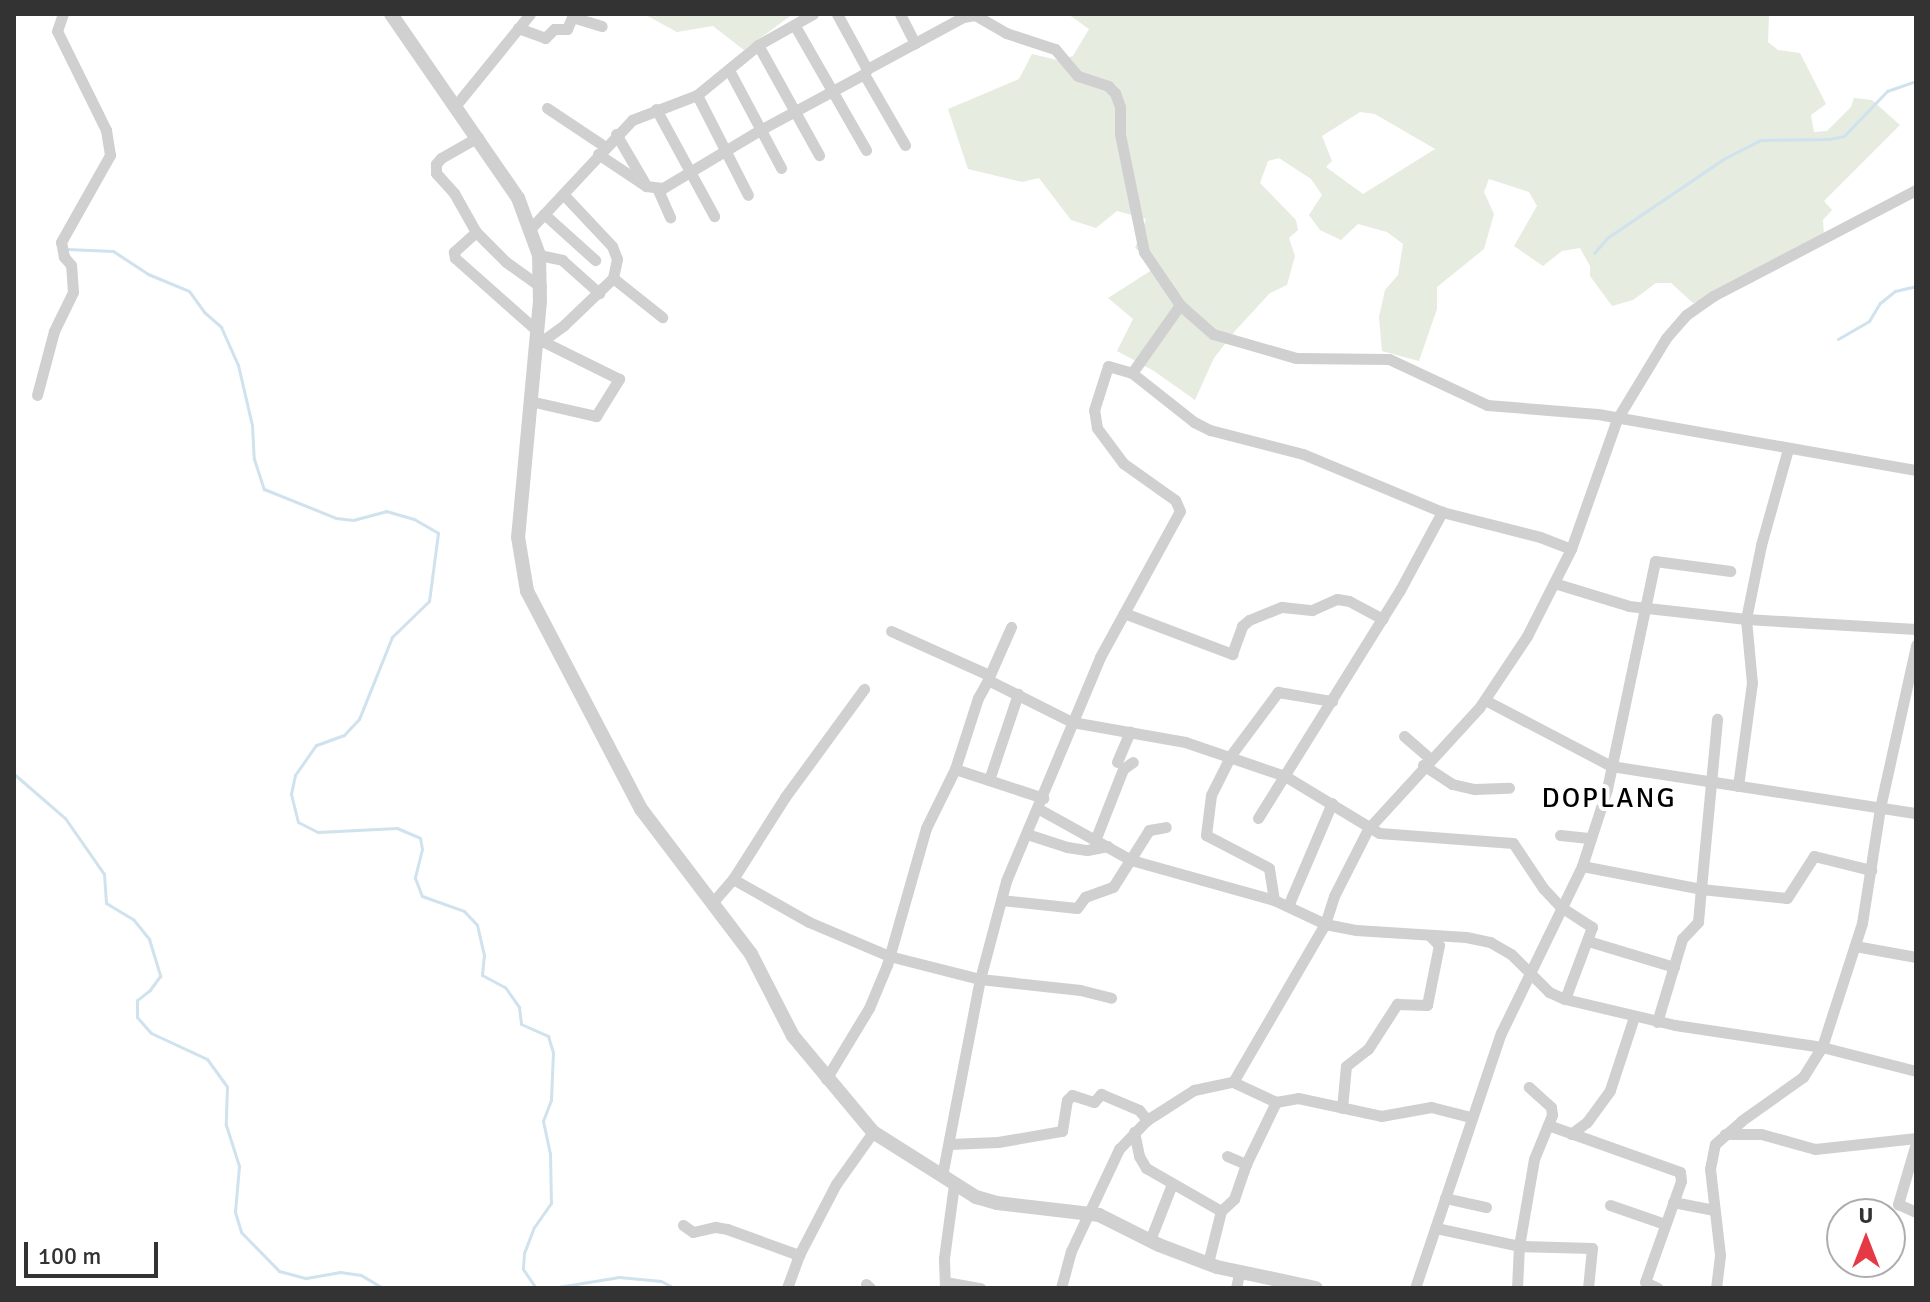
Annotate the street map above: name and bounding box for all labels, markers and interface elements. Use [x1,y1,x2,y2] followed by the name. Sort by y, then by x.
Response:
[1542,781,1676,815] district label: DOPLANG
[1826,1198,1906,1278] north arrow
[1859,1202,1873,1229] text: U
[28,1226,162,1276] scale bar
[38,1241,101,1271] text: 100 m

